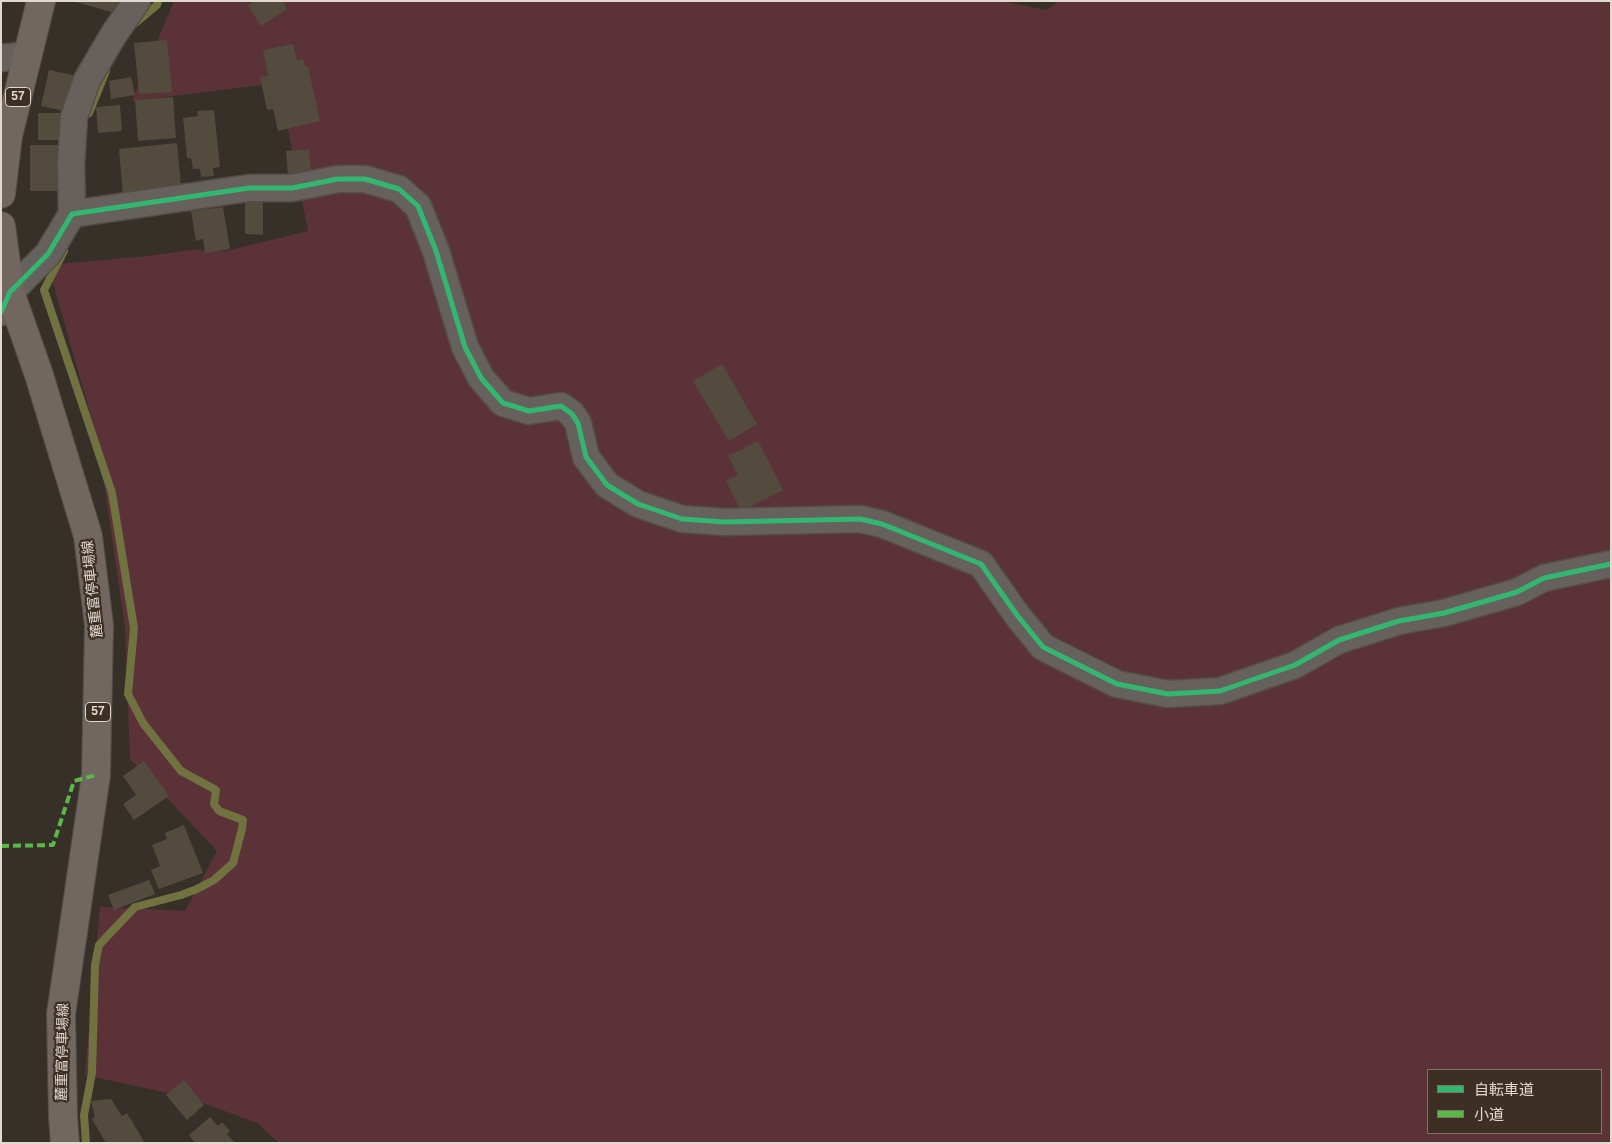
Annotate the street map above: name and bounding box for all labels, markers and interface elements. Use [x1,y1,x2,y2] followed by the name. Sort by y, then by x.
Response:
[6,88,30,106] road number: 57
[80,539,106,639] street label: 麓重富停車場線
[86,702,110,722] road number: 57
[54,1003,72,1101] street label: 麓重富停車場線
[1427,1069,1602,1134] legend
[1474,1081,1534,1098] text: 自転車道
[1474,1106,1504,1123] text: 小道

